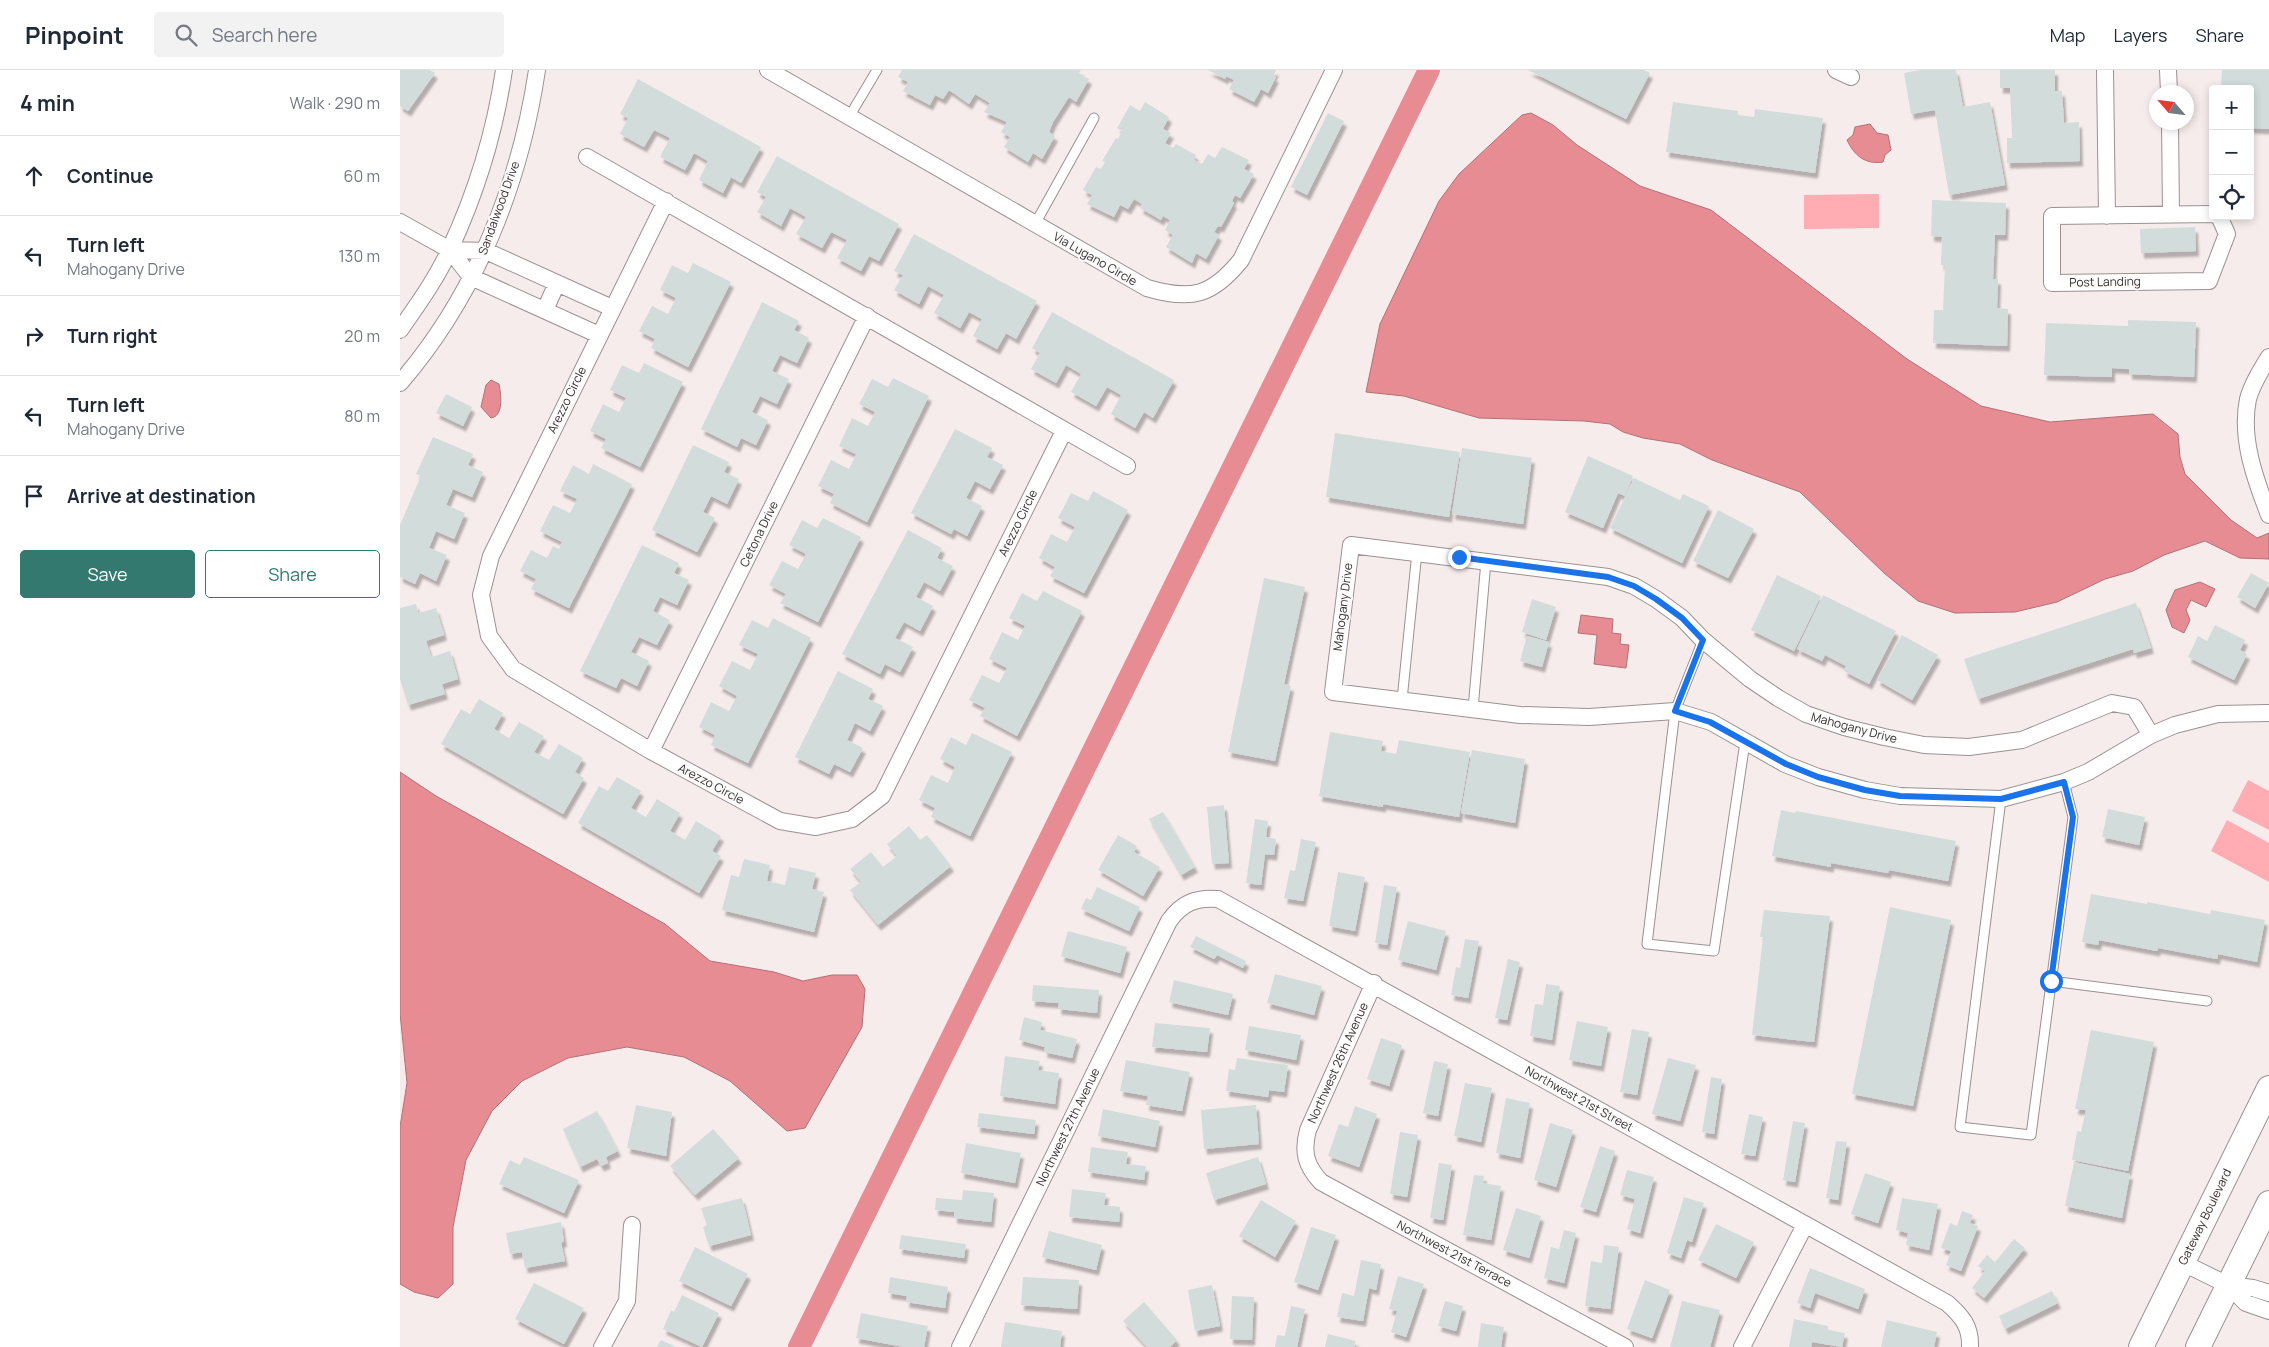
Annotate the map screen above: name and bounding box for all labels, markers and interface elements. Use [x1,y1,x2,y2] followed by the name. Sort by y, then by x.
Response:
[154,12,504,57] search box
[25,18,124,51] text: Pinpoint
[172,21,200,49] icon: search
[212,22,317,48] text: Search here
[2050,23,2085,47] text: Map
[2113,23,2167,47] text: Layers
[2195,23,2244,47] text: Share
[2149,85,2194,130] north arrow
[2209,85,2254,220] map controls
[2209,85,2254,130] button: +
[20,89,75,117] text: 4 min
[290,92,380,114] text: Walk · 290 m
[2209,130,2254,175] button: −
[474,159,523,257] street label: Sandalwood Drive
[20,162,48,190] icon: ahead
[67,163,153,189] text: Continue
[344,165,380,187] text: 60 m
[2209,175,2254,220] button: locate
[1050,228,1140,290] street label: Via Lugano Circle
[67,232,145,258] text: Turn left
[20,242,48,270] icon: left
[338,245,380,267] text: 130 m
[67,258,185,280] text: Mahogany Drive
[2069,272,2141,291] street label: Post Landing
[20,322,48,350] icon: right
[67,323,157,349] text: Turn right
[344,325,380,347] text: 20 m
[543,364,590,436] street label: Arezzo Circle
[67,392,145,418] text: Turn left
[20,402,48,430] icon: left
[344,405,380,427] text: 80 m
[67,418,185,440] text: Mahogany Drive
[20,482,48,510] icon: arrive
[67,483,256,509] text: Arrive at destination
[994,487,1041,559] street label: Arezzo Circle
[735,498,782,570] street label: Cetona Drive
[1448,546,1471,569] route end
[20,550,195,598] button: Save
[205,550,380,598] button: Share
[1329,562,1356,652] street label: Mahogany Drive
[1809,708,1899,747] street label: Mahogany Drive
[675,759,747,808] street label: Arezzo Circle
[2040,970,2063,993] route start
[1303,1000,1372,1126] street label: Northwest 26th Avenue
[1522,1062,1637,1136] street label: Northwest 21st Street
[1032,1065,1104,1189] street label: Northwest 27th Avenue
[2174,1166,2235,1268] street label: Gateway Boulevard
[1394,1216,1515,1291] street label: Northwest 21st Terrace

